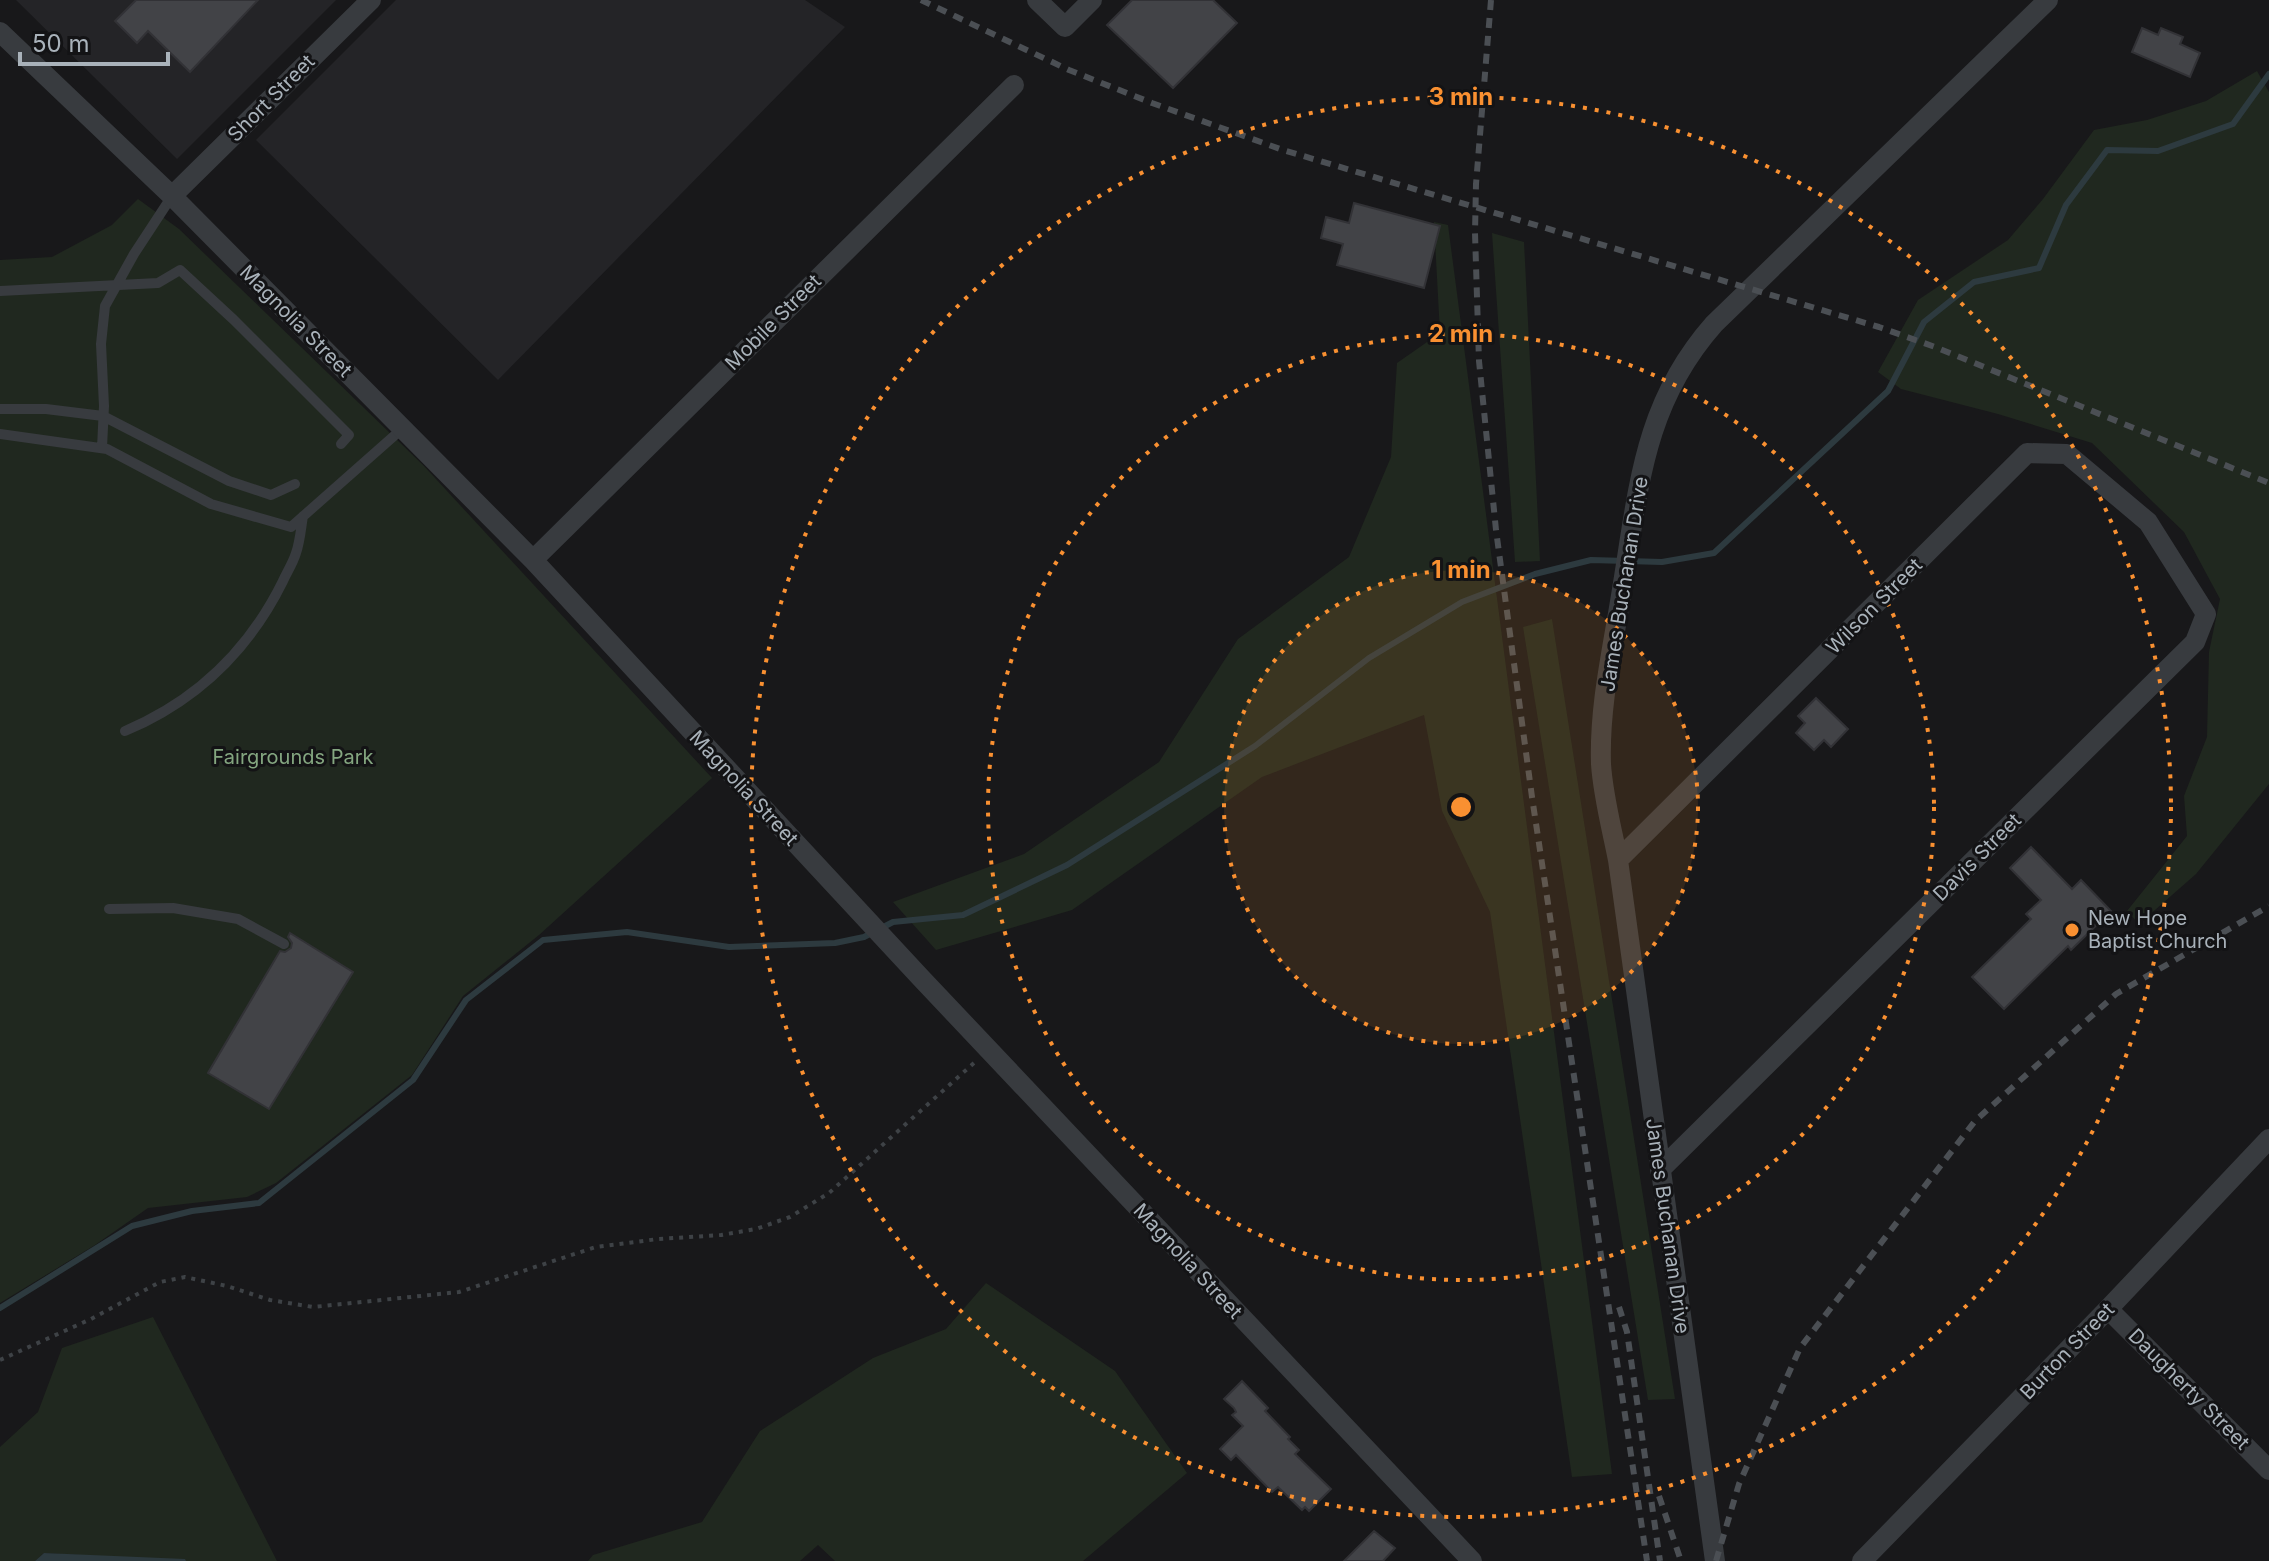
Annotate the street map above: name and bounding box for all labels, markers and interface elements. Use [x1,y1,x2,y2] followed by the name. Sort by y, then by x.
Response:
[20,16,168,66] scale bar
[32,29,90,58] text: 50 m
[223,49,320,146] street label: Short Street
[1429,82,1493,111] text: 3 min
[235,260,357,382] street label: Magnolia Street
[720,269,826,375] street label: Mobile Street
[1429,319,1493,348] text: 2 min
[1595,475,1653,693] street label: James Buchanan Drive
[1821,553,1927,659] street label: Wilson Street
[1431,555,1491,584] text: 1 min
[685,726,804,851] street label: Magnolia Street
[213,745,373,769] park label: Fairgrounds Park
[1447,793,1475,821] centre of rings
[1928,808,2026,906] street label: Davis Street
[2088,906,2227,953] place label: New Hope Baptist Church
[2063,921,2081,939] marker: New Hope Baptist Church
[1641,1117,1695,1335] street label: James Buchanan Drive
[1129,1199,1248,1324] street label: Magnolia Street
[2015,1297,2119,1404] street label: Burton Street
[2123,1323,2255,1455] street label: Daugherty Street

